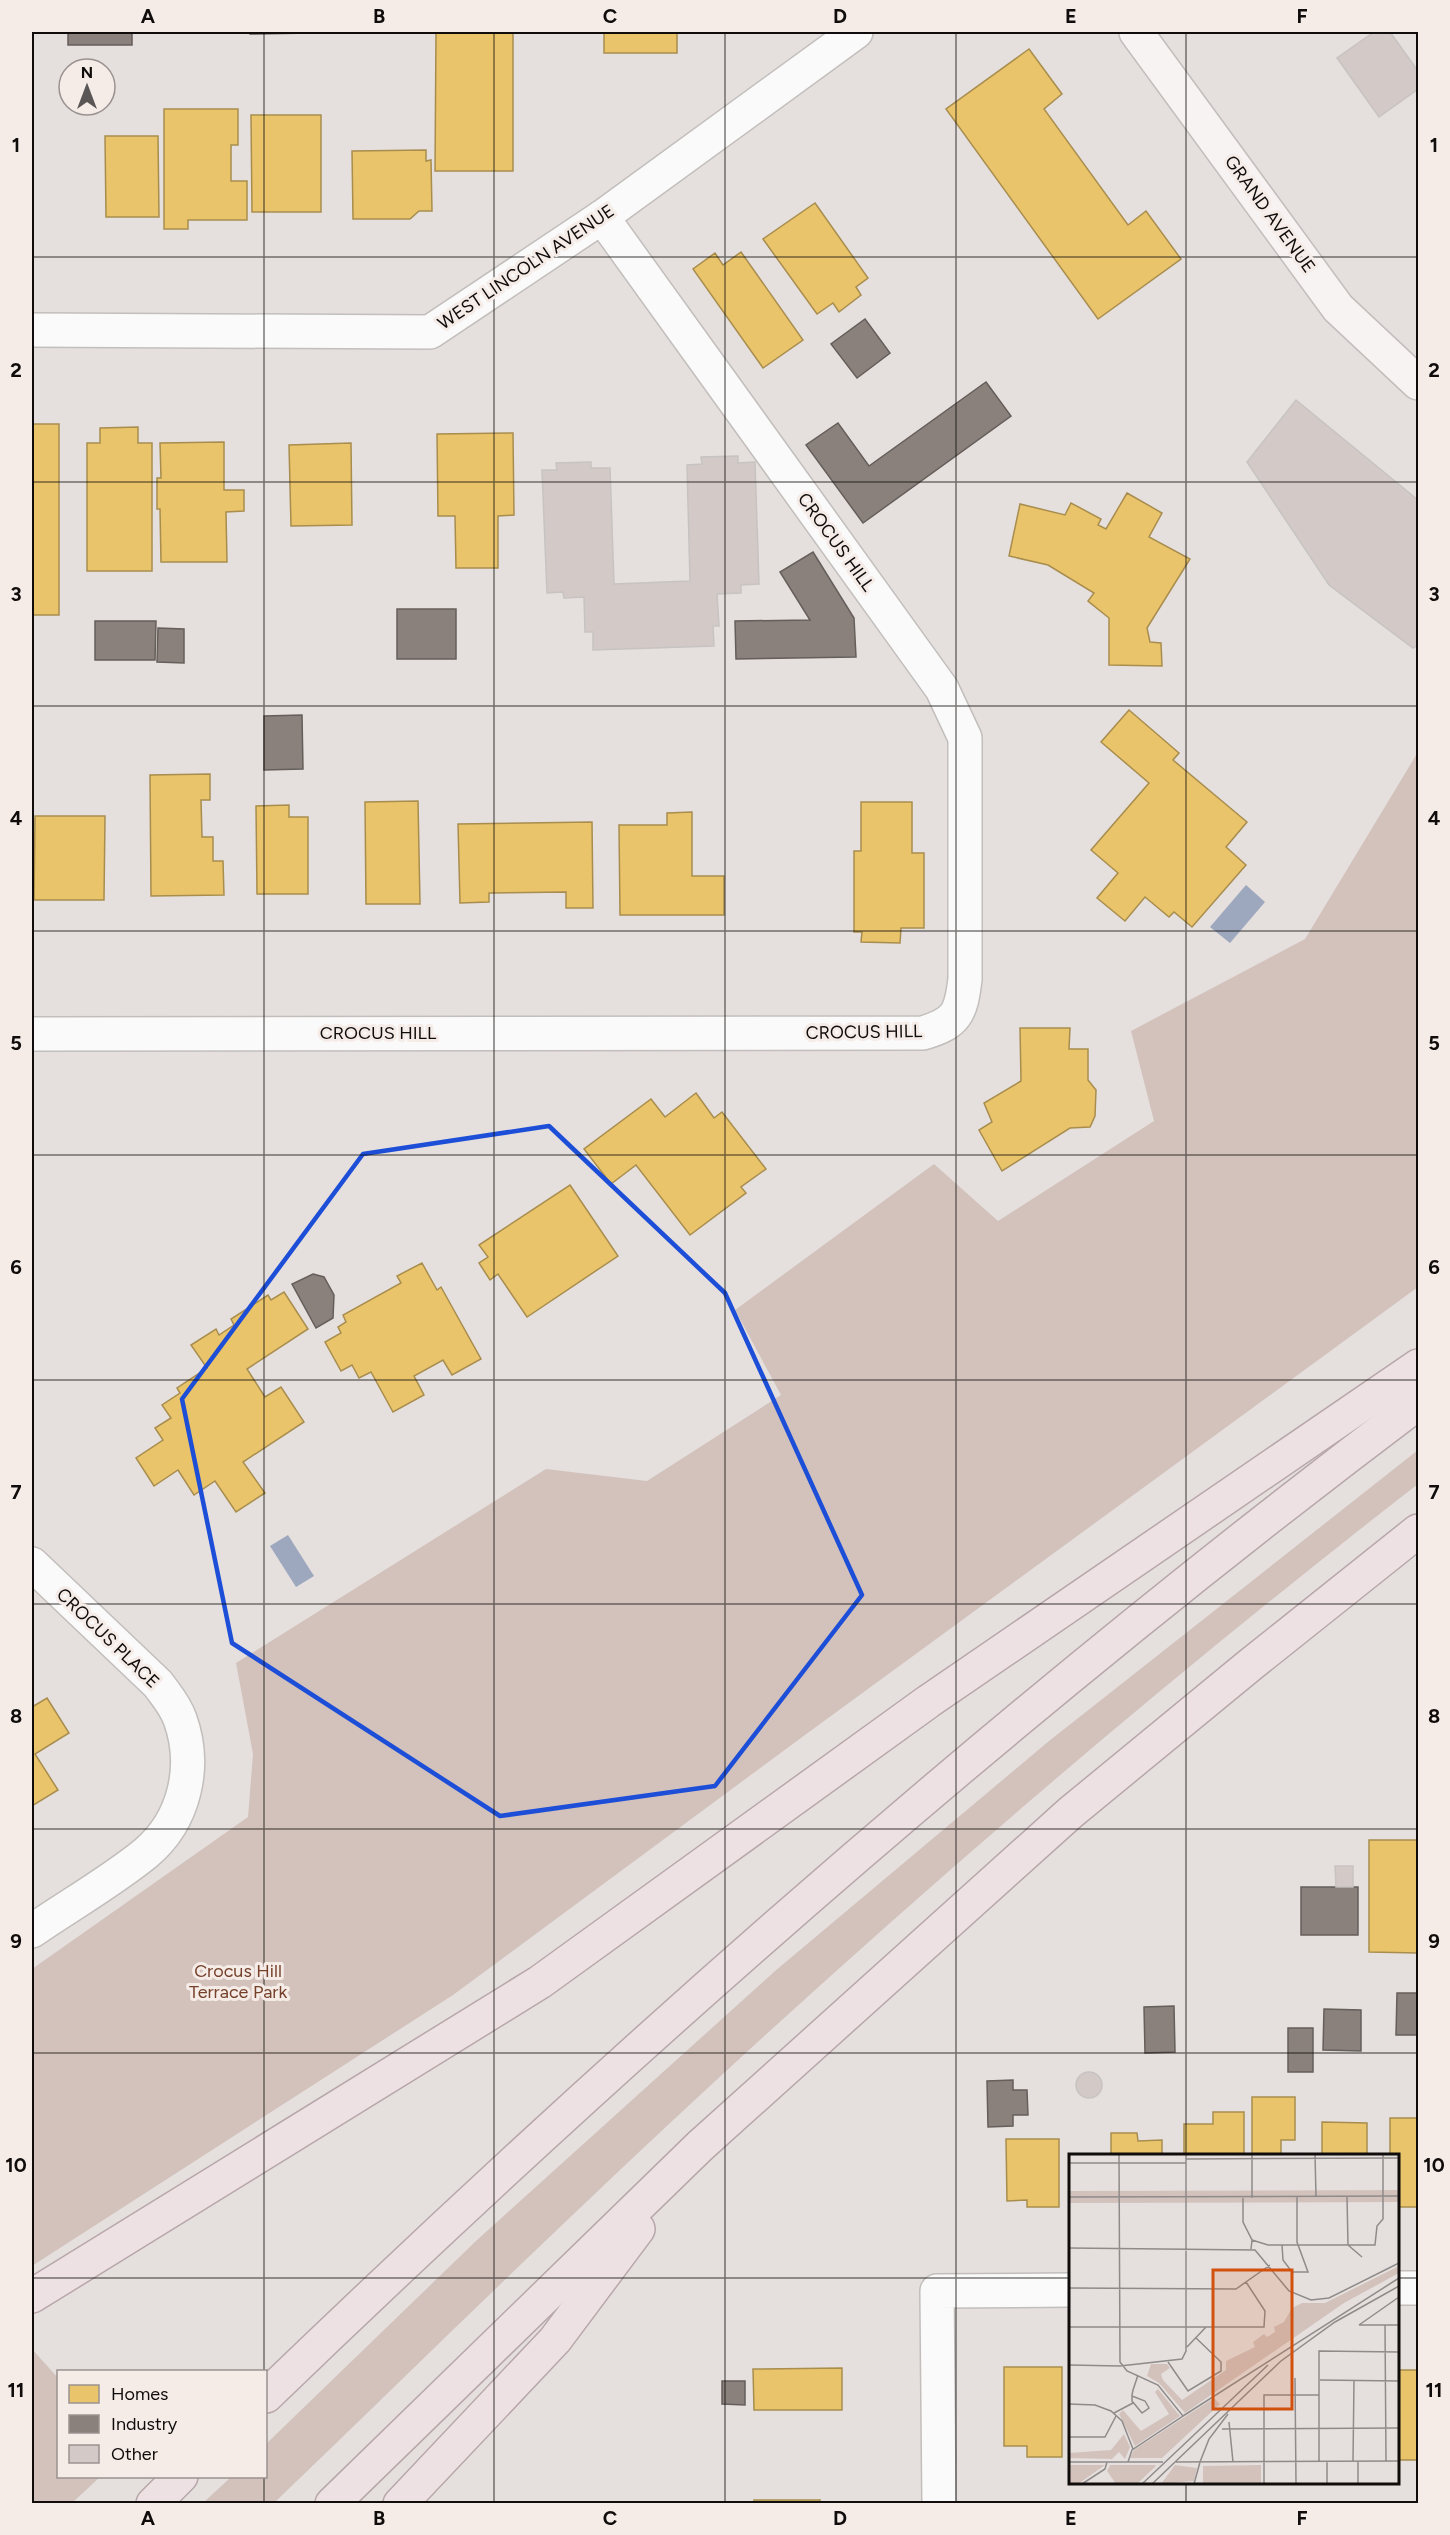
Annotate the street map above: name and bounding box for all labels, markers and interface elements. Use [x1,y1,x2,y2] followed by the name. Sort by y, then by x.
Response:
[141,4,156,28] text: A
[373,4,385,28] text: B
[603,4,617,28] text: C
[833,4,847,28] text: D
[1065,4,1077,28] text: E
[1296,4,1308,28] text: F
[57,57,117,117] north arrow
[81,63,93,82] text: N
[12,133,20,157] text: 1
[1430,133,1438,157] text: 1
[1220,151,1320,277] street label: GRAND AVENUE
[434,200,618,334] street label: WEST LINCOLN AVENUE
[10,358,22,382] text: 2
[1428,358,1440,382] text: 2
[793,488,880,596] street label: CROCUS HILL
[10,582,22,606] text: 3
[1428,582,1440,606] text: 3
[10,806,23,830] text: 4
[1428,806,1441,830] text: 4
[806,1020,923,1044] street label: CROCUS HILL
[320,1022,437,1044] street label: CROCUS HILL
[10,1031,22,1055] text: 5
[1428,1031,1440,1055] text: 5
[10,1255,22,1279] text: 6
[1428,1255,1440,1279] text: 6
[10,1480,22,1504] text: 7
[1428,1480,1440,1504] text: 7
[52,1583,164,1693] street label: CROCUS PLACE
[10,1704,22,1728] text: 8
[1428,1704,1440,1728] text: 8
[10,1929,22,1953] text: 9
[1428,1929,1440,1953] text: 9
[189,1960,287,2003] park label: Crocus Hill Terrace Park
[5,2153,27,2177] text: 10
[1423,2153,1445,2177] text: 10
[1069,2154,1399,2484] inset map
[57,2370,267,2478] legend
[8,2378,24,2402] text: 11
[1426,2378,1442,2402] text: 11
[111,2383,169,2405] text: Homes
[111,2413,178,2435] text: Industry
[111,2443,158,2465] text: Other
[141,2506,156,2530] text: A
[373,2506,385,2530] text: B
[603,2506,617,2530] text: C
[833,2506,847,2530] text: D
[1065,2506,1077,2530] text: E
[1296,2506,1308,2530] text: F

